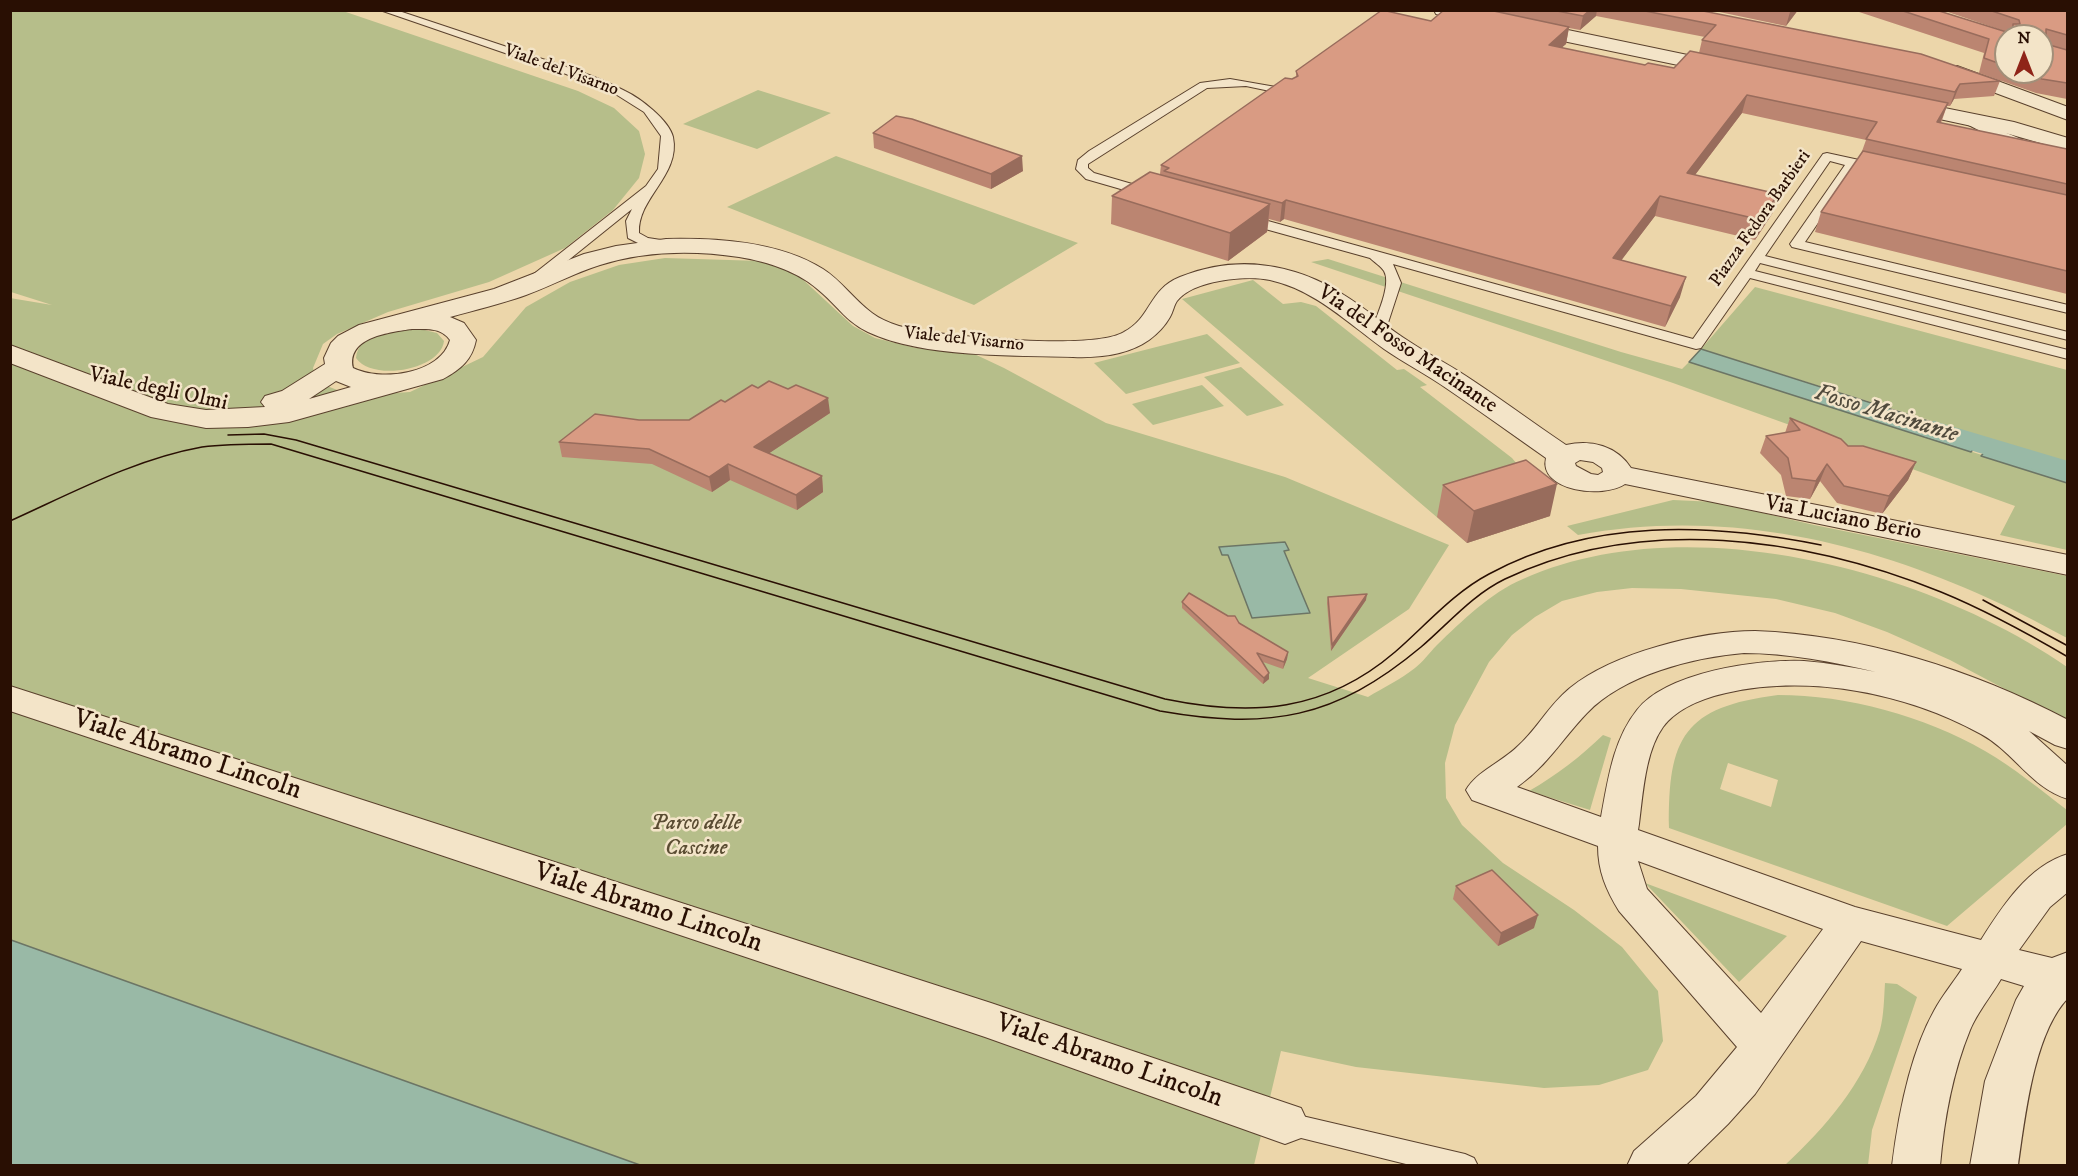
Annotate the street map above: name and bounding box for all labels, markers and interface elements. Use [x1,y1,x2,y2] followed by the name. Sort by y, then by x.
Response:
[1994,24,2054,84] north arrow
[2017,28,2031,48] text: N
[501,40,621,102] street label: Viale del Visarno
[1706,147,1816,291] street label: Piazza Fedora Barbieri
[1312,280,1502,420] street label: Via del Fosso Macinante
[903,323,1025,357] street label: Viale del Visarno
[86,362,230,418] street label: Viale degli Olmi
[1811,379,1961,451] water label: Fosso Macinante
[1762,491,1924,547] street label: Via Luciano Berio
[69,704,305,808] street label: Viale Abramo Lincoln
[651,811,741,862] park label: Parco delle Cascine
[530,857,766,961] street label: Viale Abramo Lincoln
[991,1008,1227,1116] street label: Viale Abramo Lincoln

